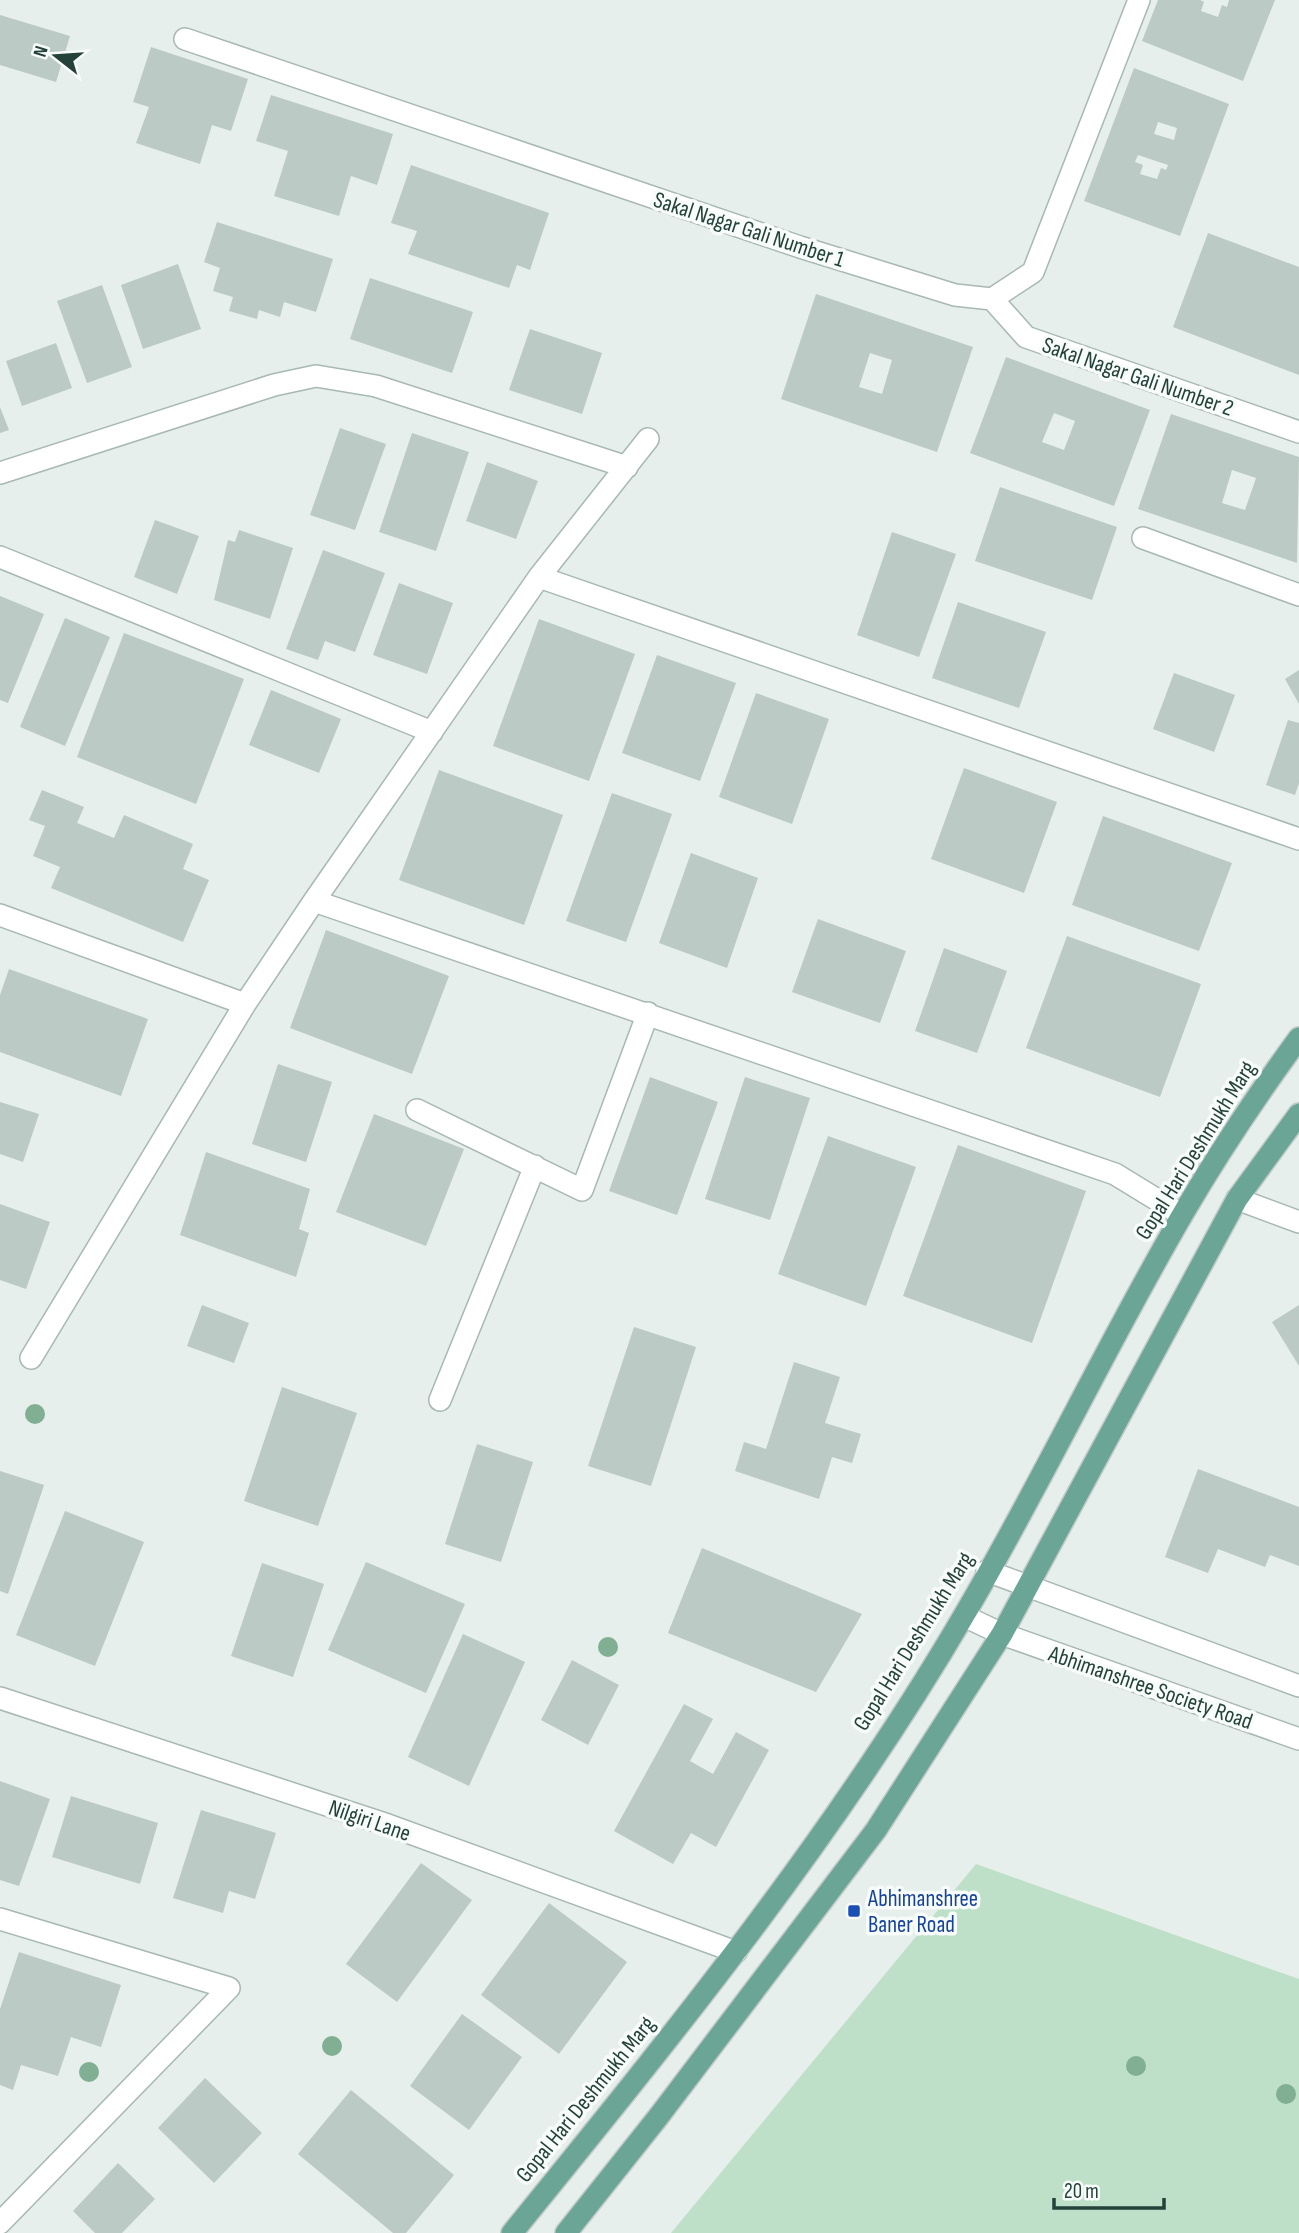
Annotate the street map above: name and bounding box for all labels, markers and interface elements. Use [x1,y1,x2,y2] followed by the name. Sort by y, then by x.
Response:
[21,21,91,91] north arrow
[29,43,54,60] text: N
[650,186,848,274] street label: Sakal Nagar Gali Number 1
[1038,331,1237,423] street label: Sakal Nagar Gali Number 2
[1130,1056,1262,1245] street label: Gopal Hari Deshmukh Marg
[848,1547,980,1736] street label: Gopal Hari Deshmukh Marg
[1044,1640,1256,1736] street label: Abhimanshree Society Road
[325,1794,414,1848] street label: Nilgiri Lane
[867,1885,978,1939] place label: Abhimanshree Baner Road
[846,1903,862,1919] marker: Abhimanshree Baner Road
[510,2011,661,2188] street label: Gopal Hari Deshmukh Marg
[1054,2166,1164,2210] scale bar
[1064,2179,1099,2204] text: 20 m

